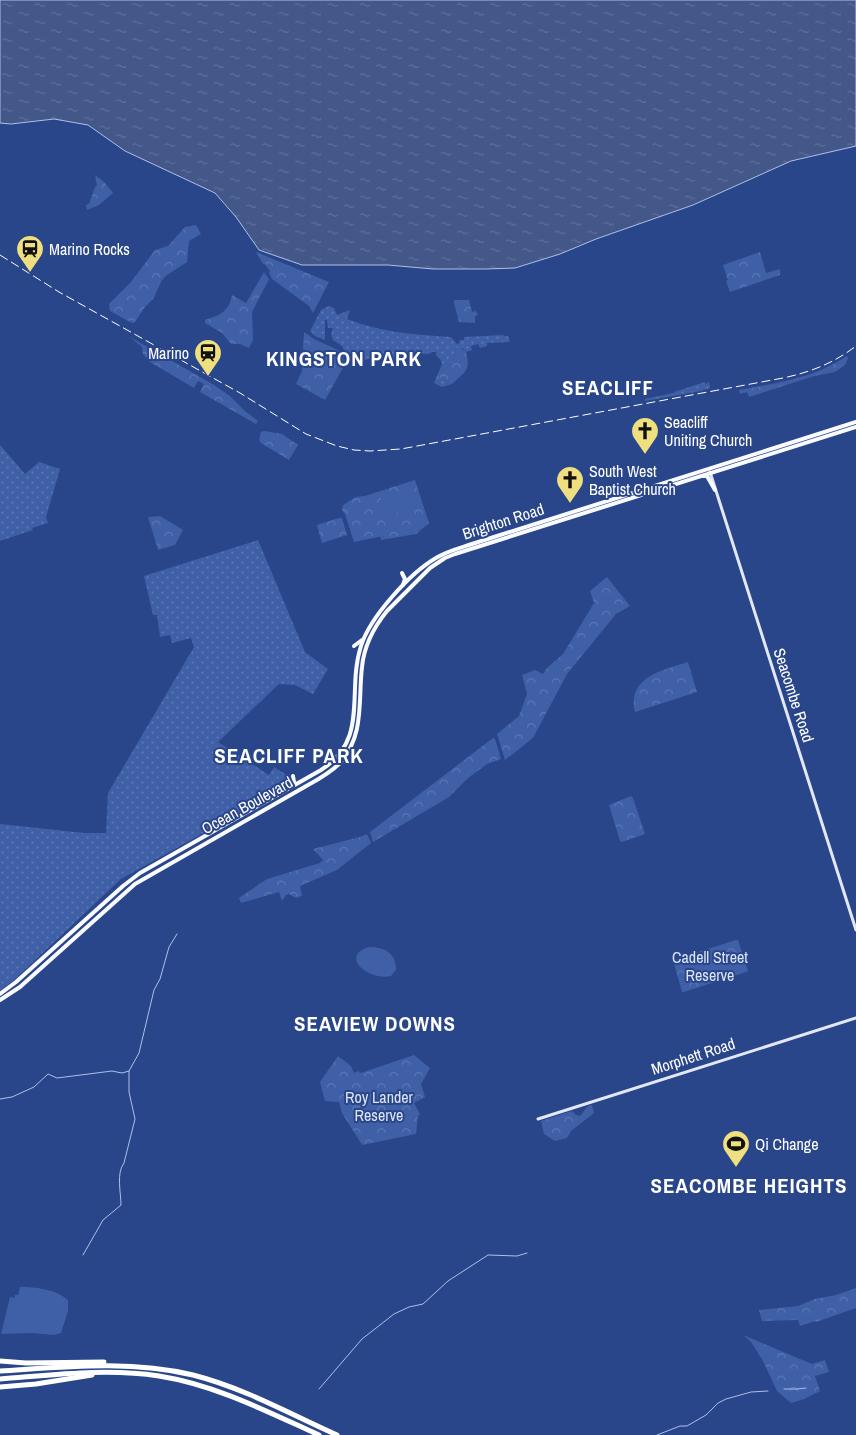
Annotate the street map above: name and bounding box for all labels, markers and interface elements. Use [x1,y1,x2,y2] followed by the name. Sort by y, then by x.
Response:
[15,234,45,273] station icon: Marino Rocks
[49,238,130,260] place label: Marino Rocks
[193,338,223,377] station icon: Marino
[148,342,189,364] place label: Marino
[266,344,422,373] district label: KINGSTON PARK
[562,373,654,402] district label: SEACLIFF
[664,411,752,451] place label: Seacliff Uniting Church
[630,416,660,455] church icon: Seacliff Uniting Church
[589,460,676,500] place label: South West Baptist Church
[555,465,585,504] church icon: South West Baptist Church
[459,497,547,545] street label: Brighton Road
[768,645,820,745] street label: Seacombe Road
[214,741,364,770] district label: SEACLIFF PARK
[197,771,297,839] street label: Ocean Boulevard
[672,946,748,986] park label: Cadell Street Reserve
[294,1009,456,1038] district label: SEAVIEW DOWNS
[648,1032,738,1080] street label: Morphett Road
[345,1086,414,1126] park label: Roy Lander Reserve
[721,1129,751,1168] sports icon: Qi Change
[755,1133,818,1155] place label: Qi Change
[651,1171,847,1200] district label: SEACOMBE HEIGHTS

